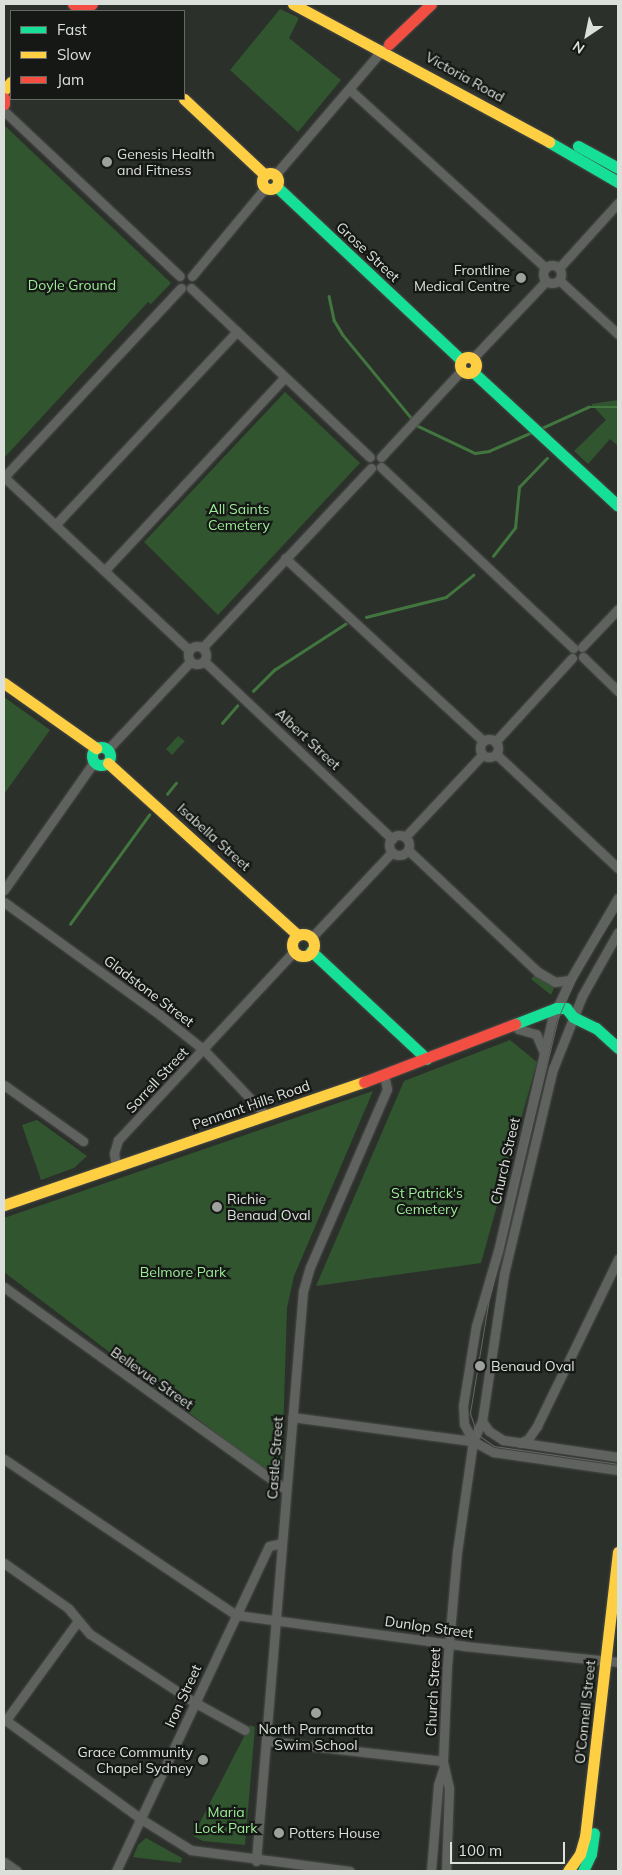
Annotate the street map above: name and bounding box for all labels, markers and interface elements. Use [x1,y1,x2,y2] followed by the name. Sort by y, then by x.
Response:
[10,10,185,100] legend
[562,10,612,60] north arrow
[57,20,87,39] text: Fast
[569,37,588,58] text: N
[57,45,91,64] text: Slow
[423,48,507,106] street label: Victoria Road
[57,70,84,89] text: Jam
[117,146,215,178] place label: Genesis Health and Fitness
[101,156,113,168] marker: Genesis Health and Fitness
[333,219,403,285] street label: Grose Street
[414,262,510,294] place label: Frontline Medical Centre
[514,271,528,285] marker: Frontline Medical Centre
[28,277,116,293] park label: Doyle Ground
[208,501,270,534] park label: All Saints Cemetery
[272,705,344,773] street label: Albert Street
[174,800,254,874] street label: Isabella Street
[101,952,197,1030] street label: Gladstone Street
[122,1044,192,1116] street label: Sorrell Street
[190,1077,312,1133] street label: Pennant Hills Road
[487,1116,523,1206] street label: Church Street
[391,1185,463,1218] park label: St Patrick's Cemetery
[227,1191,311,1224] place label: Richie Benaud Oval
[211,1201,223,1213] marker: Richie Benaud Oval
[140,1264,226,1280] park label: Belmore Park
[108,1343,196,1413] street label: Bellevue Street
[491,1358,575,1374] place label: Benaud Oval
[473,1359,487,1373] marker: Benaud Oval
[264,1416,286,1500] street label: Castle Street
[384,1613,474,1641] street label: Dunlop Street
[422,1647,444,1737] street label: Church Street
[571,1659,599,1765] street label: O'Connell Street
[161,1662,205,1730] street label: Iron Street
[310,1707,322,1719] marker: North Parramatta Swim School
[258,1721,374,1754] place label: North Parramatta Swim School
[78,1744,193,1776] place label: Grace Community Chapel Sydney
[197,1754,209,1766] marker: Grace Community Chapel Sydney
[195,1804,257,1836] park label: Maria Lock Park
[289,1825,380,1841] place label: Potters House
[273,1827,285,1839] marker: Potters House
[452,1832,567,1864] scale bar
[458,1841,502,1860] text: 100 m

